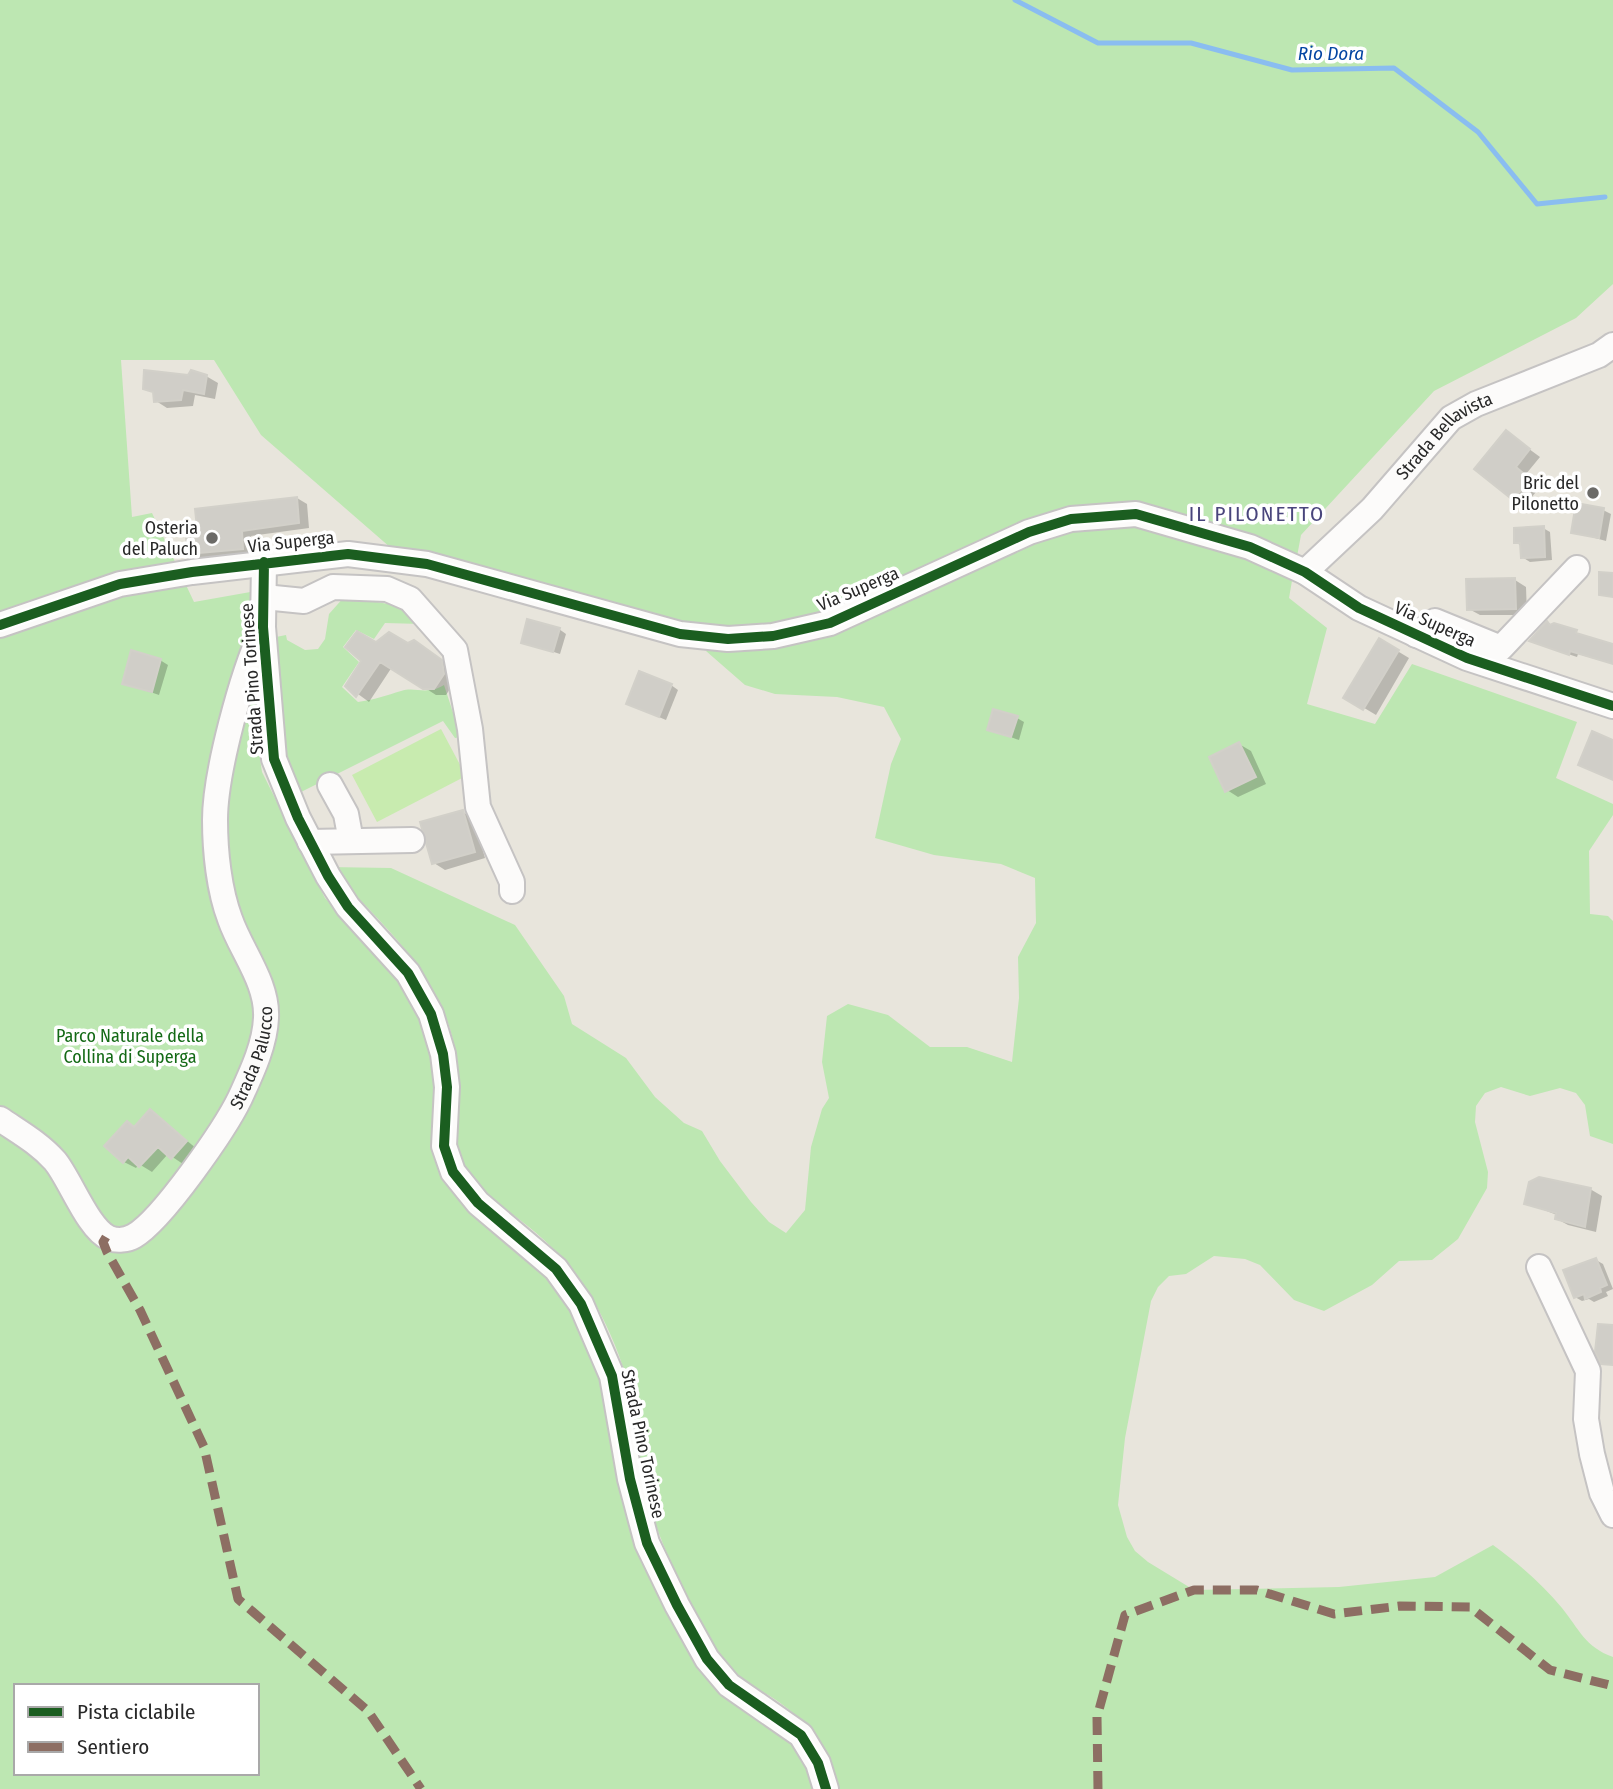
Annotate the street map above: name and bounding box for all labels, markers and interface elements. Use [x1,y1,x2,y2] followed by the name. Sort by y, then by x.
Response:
[1298,42,1364,65] water label: Rio Dora
[1391,388,1496,484] street label: Strada Bellavista
[1512,472,1579,515] place label: Bric del Pilonetto
[1585,485,1601,501] marker: Bric del Pilonetto
[1189,501,1325,527] district label: IL PILONETTO
[122,517,198,560] place label: Osteria del Paluch
[247,527,335,557] street label: Via Superga
[204,530,220,546] marker: Osteria del Paluch
[814,562,902,616] street label: Via Superga
[1391,596,1479,652] street label: Via Superga
[236,602,268,755] street label: Strada Pino Torinese
[225,1006,277,1113] street label: Strada Palucco
[56,1025,204,1068] park label: Parco Naturale della Collina di Superga
[616,1367,670,1521] street label: Strada Pino Torinese
[14,1684,259,1775] legend
[77,1699,195,1725] text: Pista ciclabile
[77,1734,149,1760] text: Sentiero

